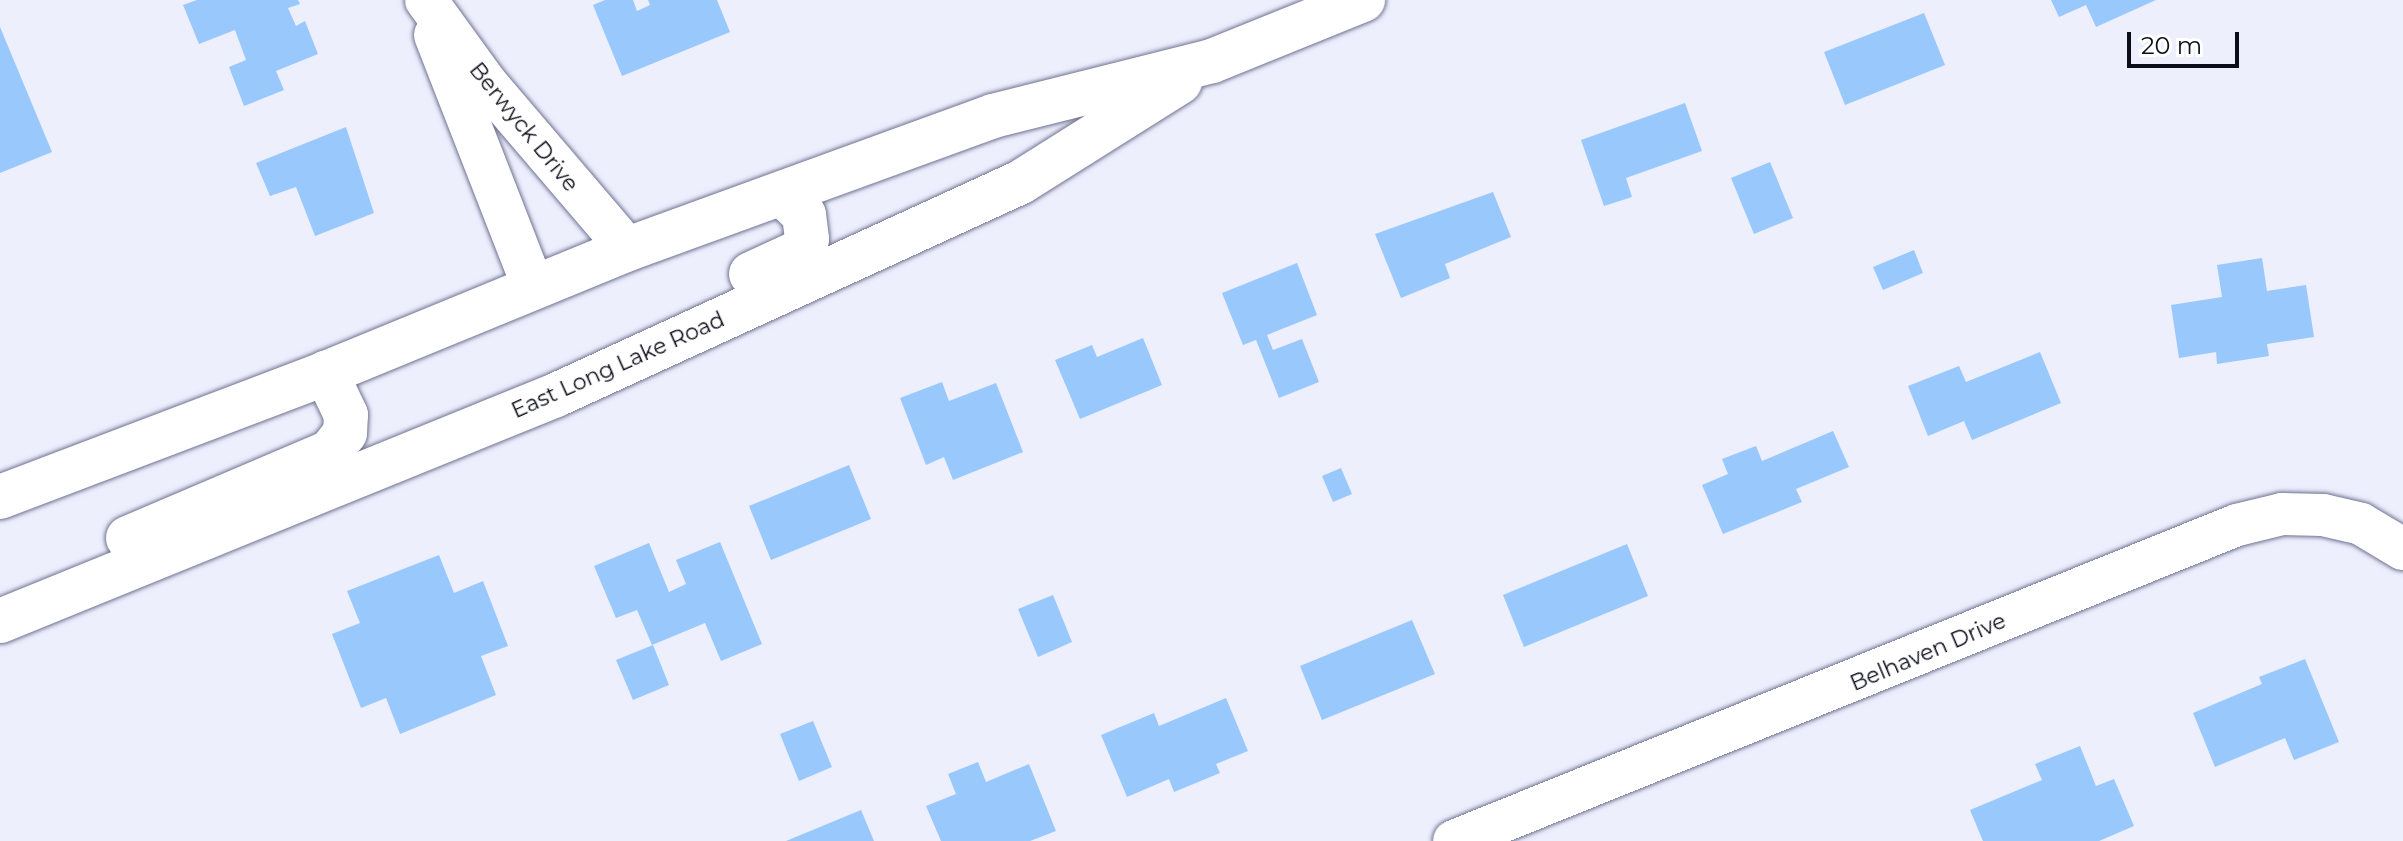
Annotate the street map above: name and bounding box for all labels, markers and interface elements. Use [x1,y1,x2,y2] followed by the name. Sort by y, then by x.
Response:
[2131,16,2243,66] scale bar
[2141,31,2202,60] text: 20 m
[464,57,584,197] street label: Berwyck Drive
[507,306,729,424] street label: East Long Lake Road
[1846,607,2010,697] street label: Belhaven Drive

